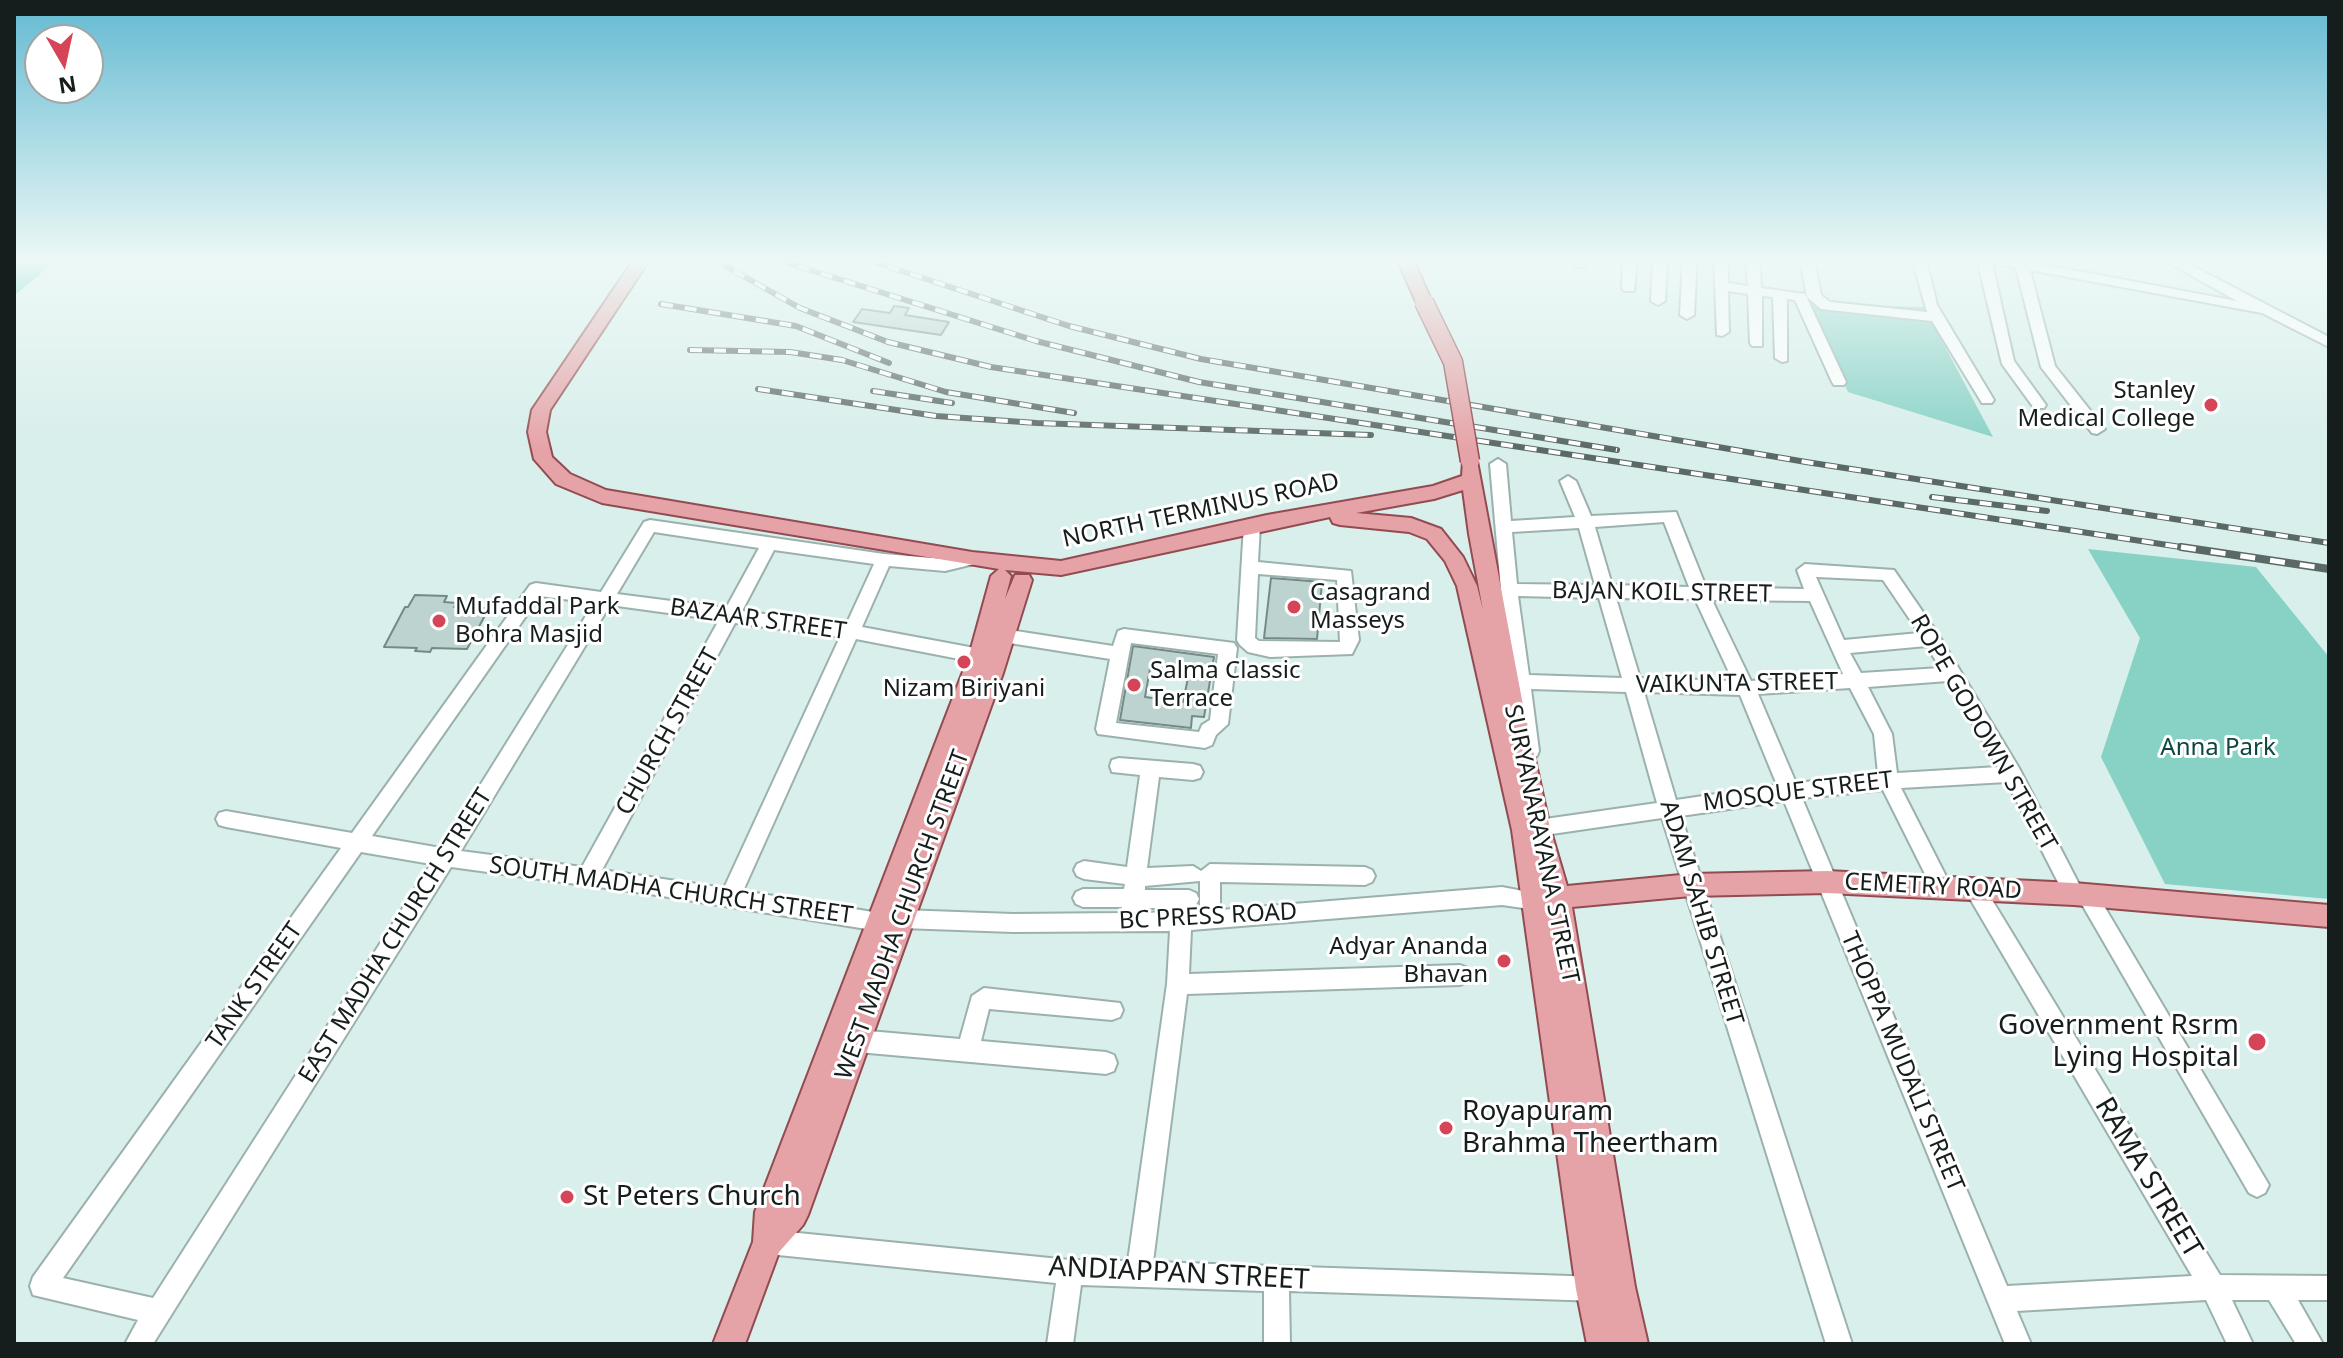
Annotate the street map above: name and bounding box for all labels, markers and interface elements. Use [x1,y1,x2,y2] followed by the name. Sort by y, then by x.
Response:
[24,24,104,104] north arrow
[56,70,79,102] text: N
[2017,377,2195,433] place label: Stanley Medical College
[2202,396,2220,414] marker: Stanley Medical College
[1060,468,1342,554] street label: NORTH TERMINUS ROAD
[1552,577,1772,609] street label: BAJAN KOIL STREET
[1310,579,1431,635] place label: Casagrand Masseys
[455,593,619,649] place label: Mufaddal Park Bohra Masjid
[668,593,848,647] street label: BAZAAR STREET
[1285,598,1303,616] marker: Casagrand Masseys
[1903,610,2063,856] street label: ROPE GODOWN STREET
[430,612,448,630] marker: Mufaddal Park Bohra Masjid
[610,644,726,820] street label: CHURCH STREET
[955,653,973,671] marker: Nizam Biriyani
[1150,657,1301,713] place label: Salma Classic Terrace
[1636,668,1838,700] street label: VAIKUNTA STREET
[883,675,1045,703] place label: Nizam Biriyani
[1125,676,1143,694] marker: Salma Classic Terrace
[1497,702,1585,986] street label: SURYANARAYANA STREET
[2160,734,2276,762] park label: Anna Park
[830,746,976,1084] street label: WEST MADHA CHURCH STREET
[1701,766,1895,818] street label: MOSQUE STREET
[293,784,499,1088] street label: EAST MADHA CHURCH STREET
[1653,797,1749,1029] street label: ADAM SAHIB STREET
[487,851,855,931] street label: SOUTH MADHA CHURCH STREET
[1843,868,2023,906] street label: CEMETRY ROAD
[1118,898,1298,936] street label: BC PRESS ROAD
[201,917,309,1055] street label: TANK STREET
[1834,928,1970,1196] street label: THOPPA MUDALI STREET
[1329,933,1488,989] place label: Adyar Ananda Bhavan
[1495,952,1513,970] marker: Adyar Ananda Bhavan
[1998,1009,2239,1075] place label: Government Rsrm Lying Hospital
[2246,1031,2268,1053] marker: Government Rsrm Lying Hospital
[2087,1092,2209,1264] street label: RAMA STREET
[1462,1095,1719,1161] place label: Royapuram Brahma Theertham
[1437,1119,1455,1137] marker: Royapuram Brahma Theertham
[583,1180,801,1214] place label: St Peters Church
[558,1188,576,1206] marker: St Peters Church
[1048,1250,1310,1298] street label: ANDIAPPAN STREET

